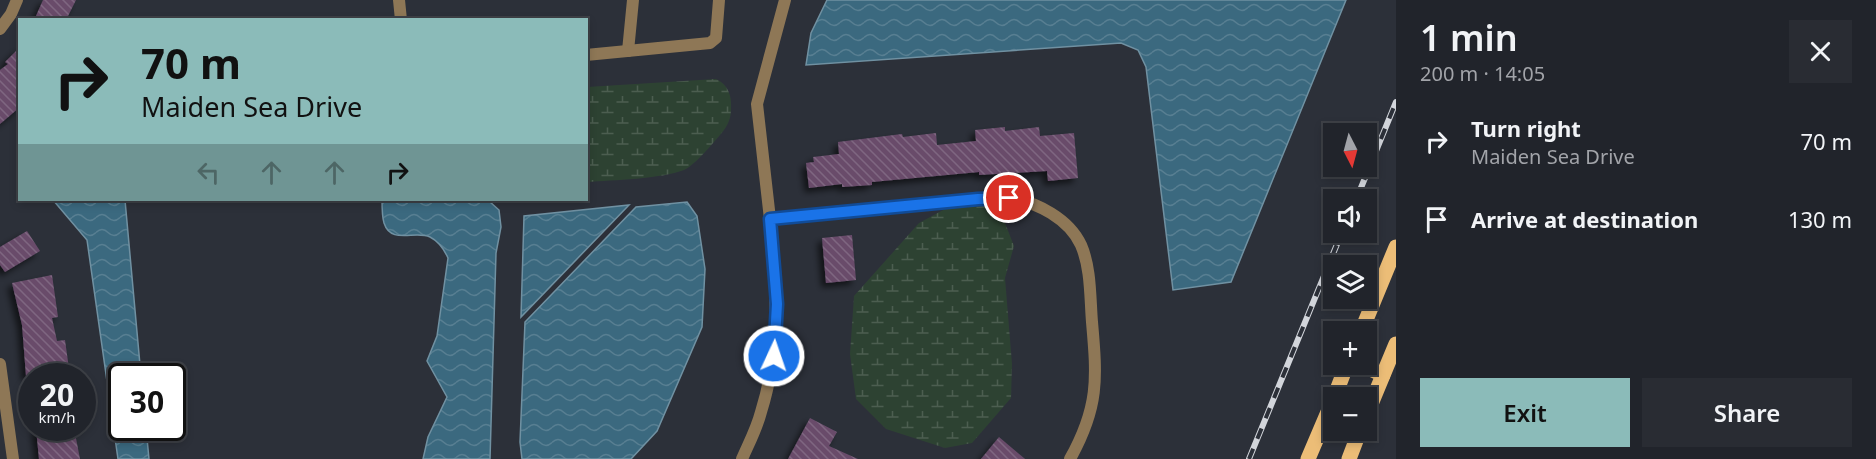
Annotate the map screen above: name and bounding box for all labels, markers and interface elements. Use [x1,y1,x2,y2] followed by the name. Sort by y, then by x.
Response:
[1420,13,1518,62] text: 1 min
[1789,20,1852,83] button: close
[141,34,241,91] text: 70 m
[42,42,120,120] icon: right
[1420,60,1545,87] text: 200 m · 14:05
[141,88,362,125] text: Maiden Sea Drive
[1471,113,1581,143] text: Turn right
[1323,123,1377,177] north arrow
[1323,123,1377,441] map controls
[1420,125,1453,158] icon: right
[1801,126,1852,156] text: 70 m
[1471,143,1635,170] text: Maiden Sea Drive
[192,156,225,189] icon: left
[255,156,288,189] icon: ahead
[318,156,351,189] icon: ahead
[381,156,414,189] icon: right
[983,172,1034,223] pin
[992,181,1025,214] icon: arrive
[1323,189,1377,243] button: sound
[1420,203,1453,236] icon: arrive
[1471,204,1698,234] text: Arrive at destination
[1788,204,1852,234] text: 130 m
[1323,255,1377,309] button: layers
[1323,321,1377,375] button: +
[742,324,806,388] position arrow
[108,363,186,441] speed limit sign: 30
[40,374,74,415] text: 20
[1420,378,1630,447] button: Exit
[1642,378,1852,447] button: Share
[1323,387,1377,441] button: −
[39,407,75,427] text: km/h

